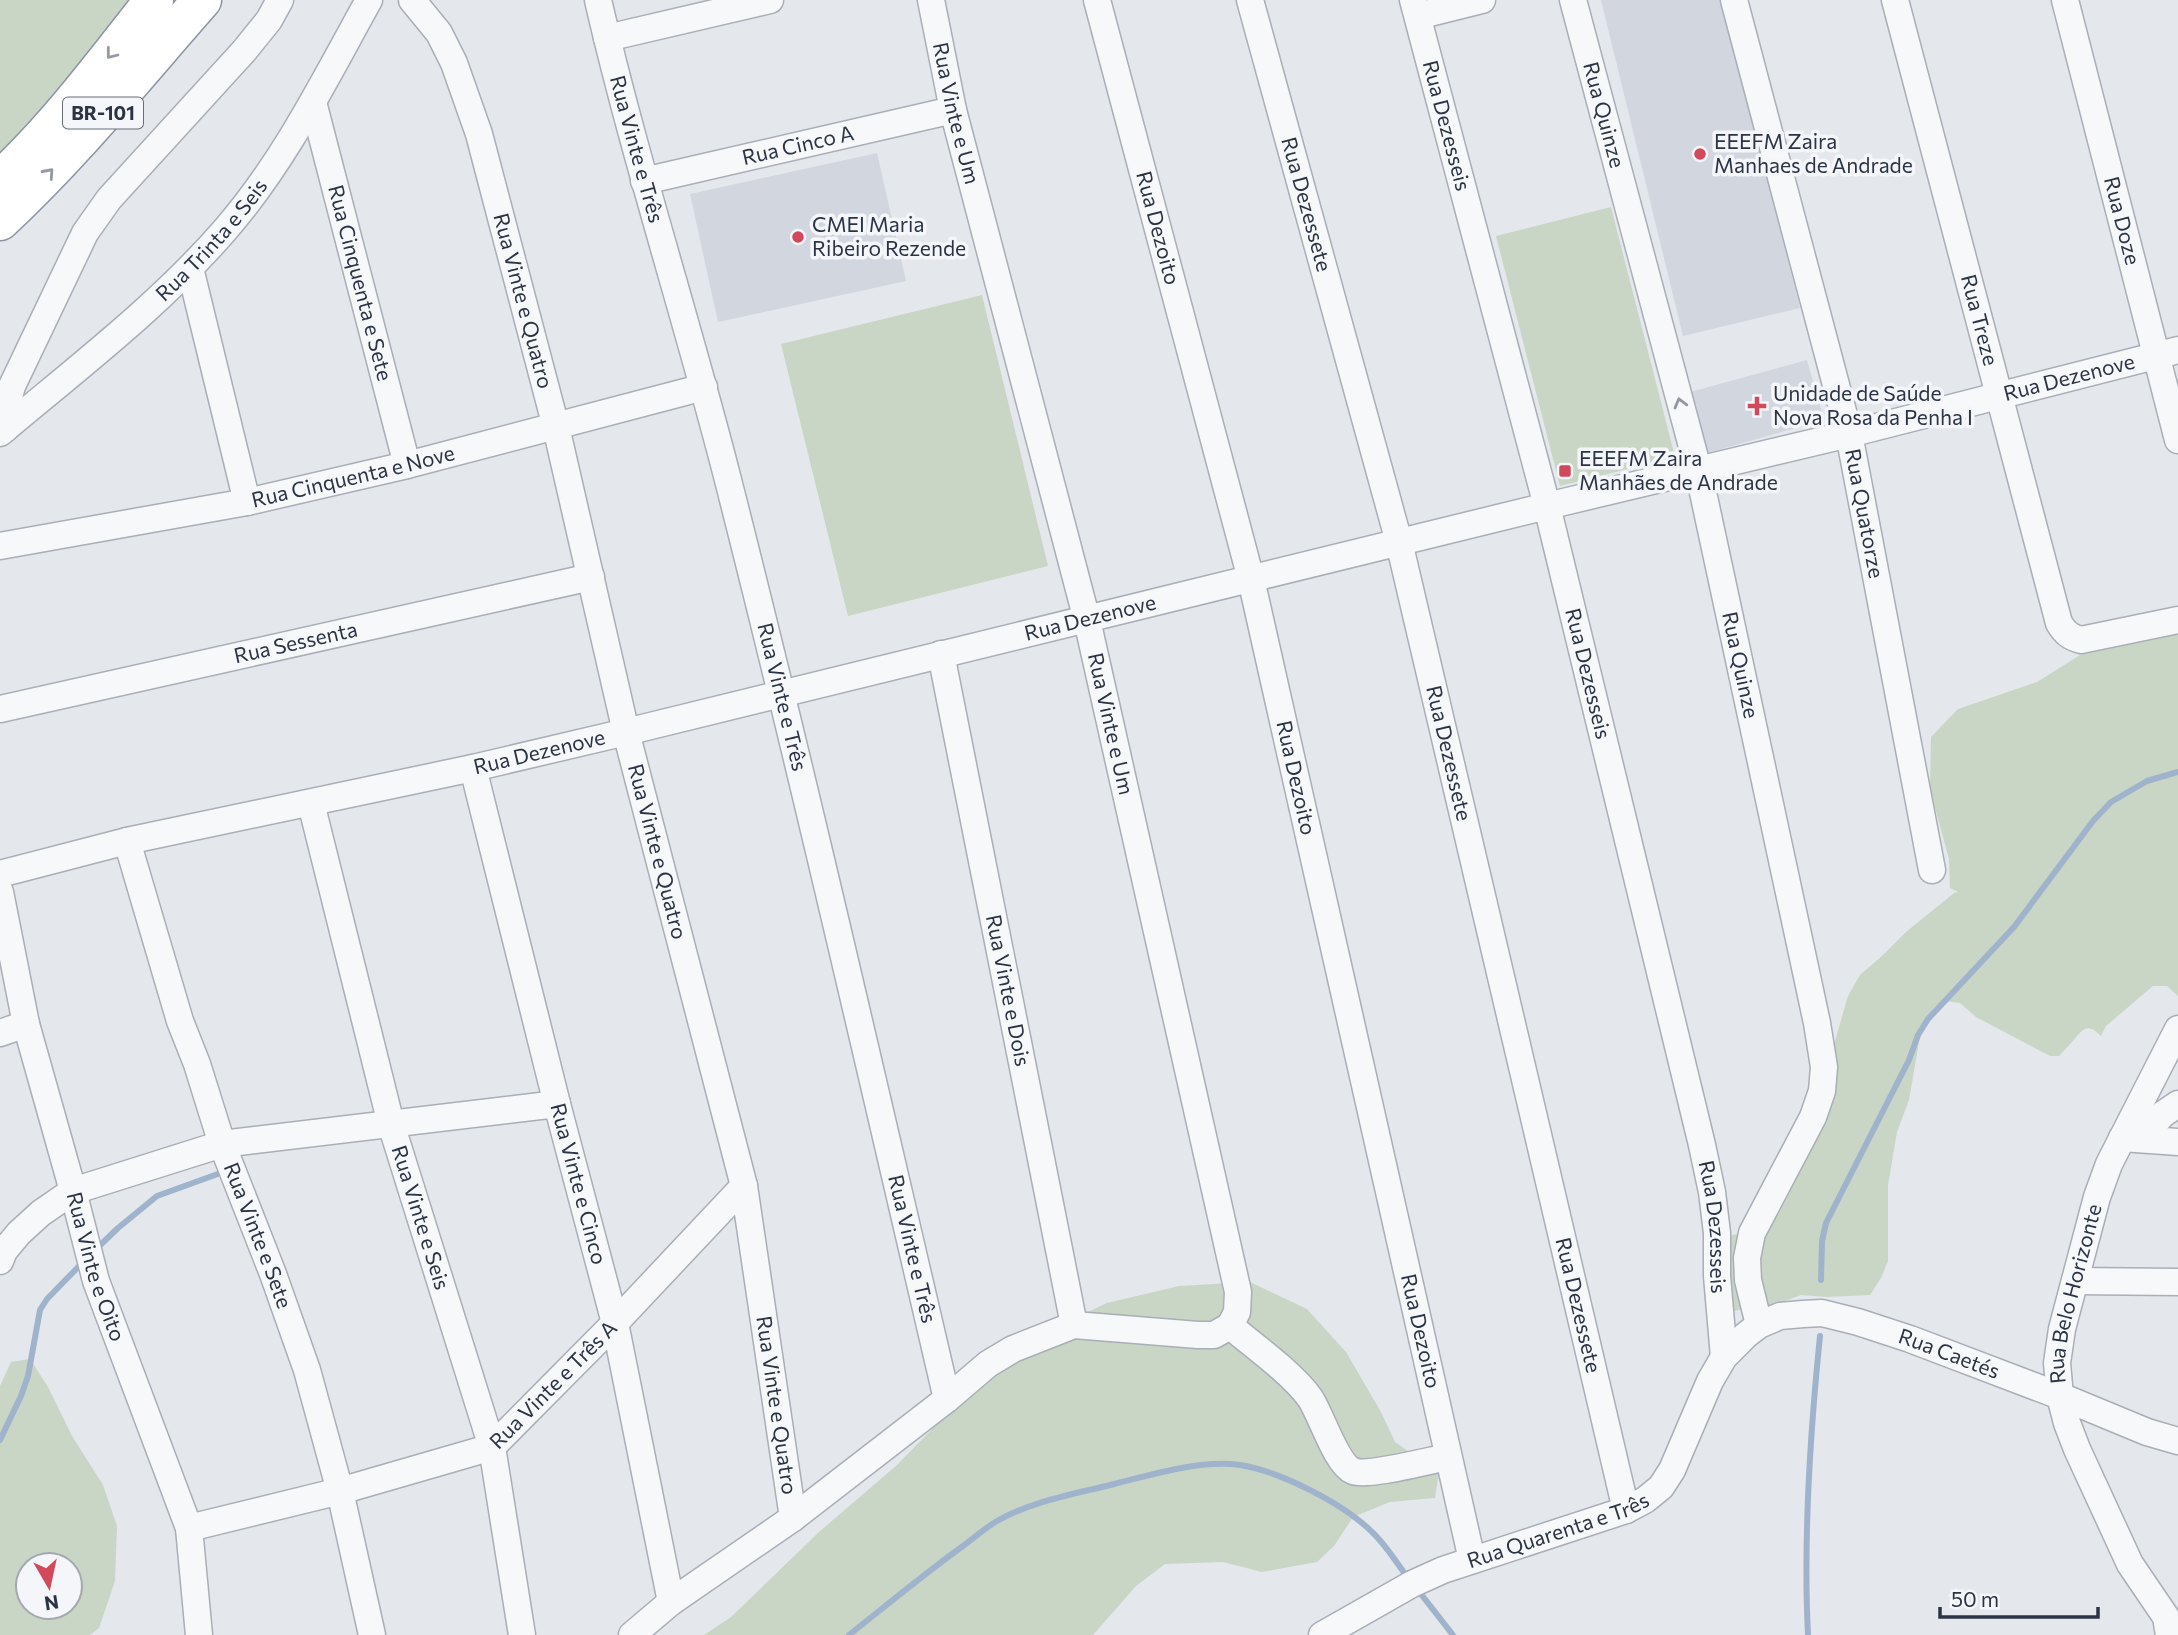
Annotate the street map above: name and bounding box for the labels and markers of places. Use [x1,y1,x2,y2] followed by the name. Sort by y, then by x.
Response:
[1714,128,1913,177] place label: EEEFM Zaira Manhaes de Andrade
[1692,146,1708,162] marker: EEEFM Zaira Manhaes de Andrade
[812,211,966,260] place label: CMEI Maria Ribeiro Rezende
[790,229,806,245] marker: CMEI Maria Ribeiro Rezende
[1773,380,1973,429] place label: Unidade de Saúde Nova Rosa da Penha I
[1747,396,1767,416] marker: Unidade de Saúde Nova Rosa da Penha I
[1579,445,1778,494] place label: EEEFM Zaira Manhães de Andrade
[1557,463,1573,479] marker: EEEFM Zaira Manhães de Andrade

